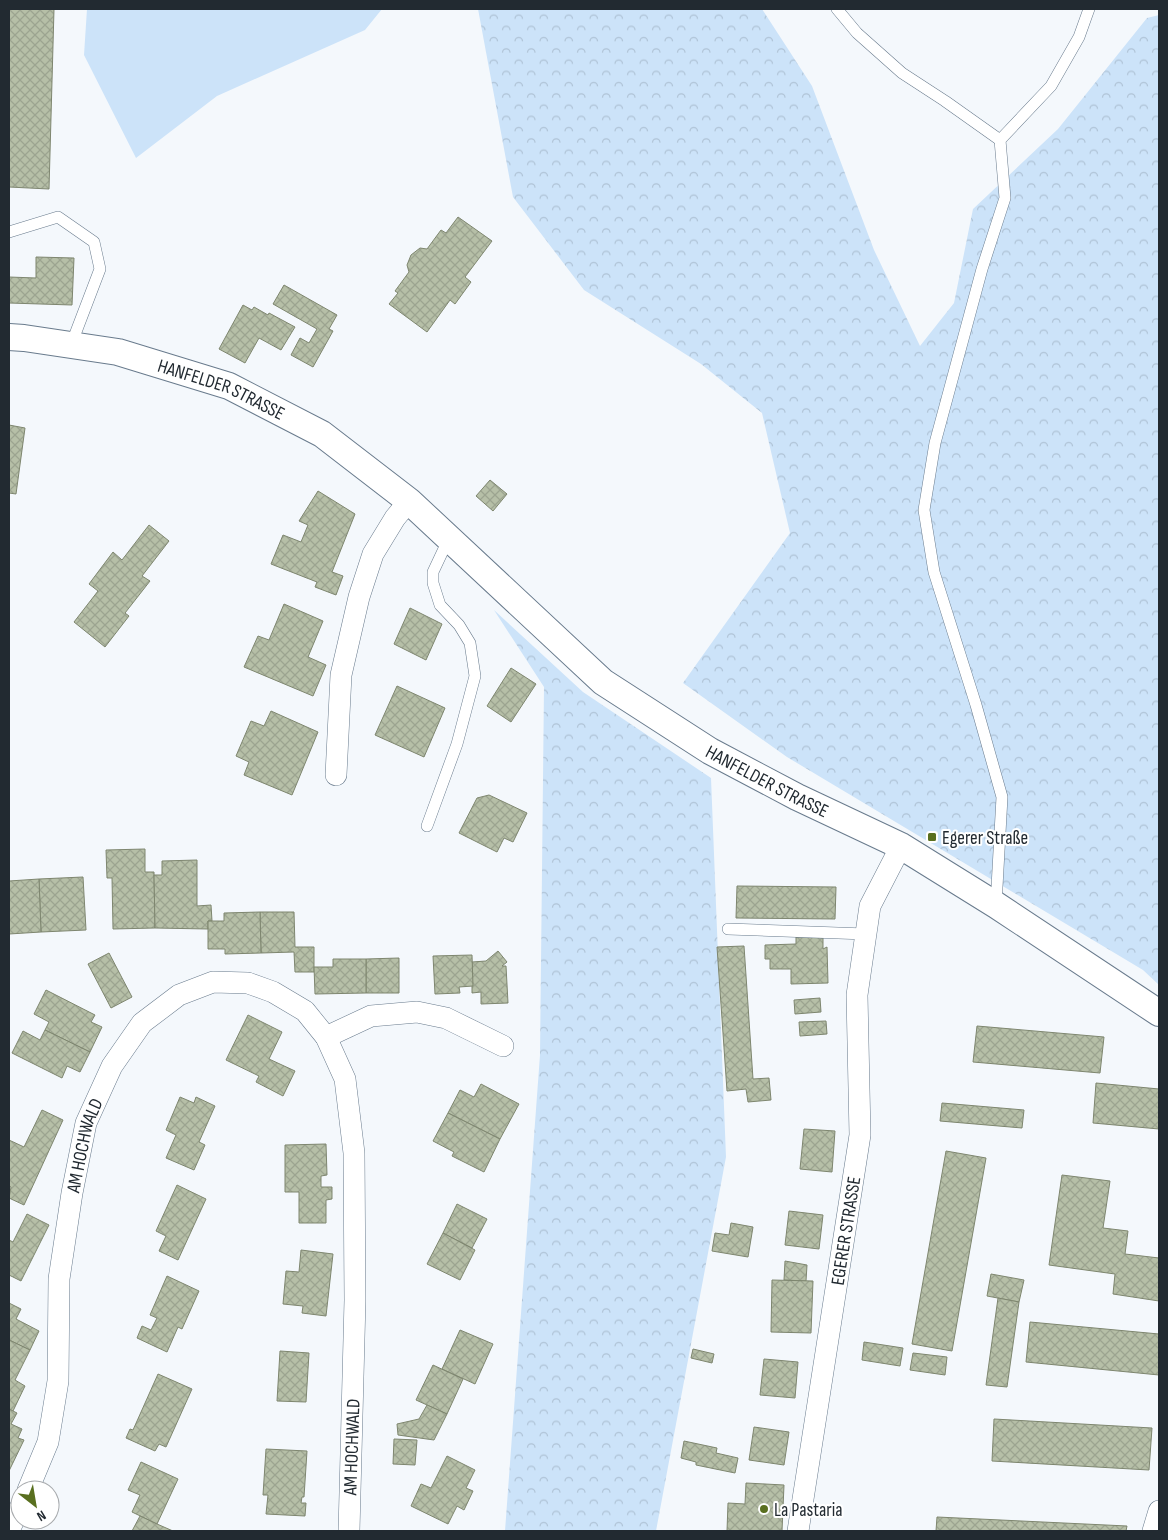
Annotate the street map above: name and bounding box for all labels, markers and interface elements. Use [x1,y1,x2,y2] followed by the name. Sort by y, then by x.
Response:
[155,355,288,426] street label: HANFELDER STRASSE
[701,741,832,823] street label: HANFELDER STRASSE
[942,827,1028,850] place label: Egerer Straße
[926,831,938,843] marker: Egerer Straße
[62,1095,109,1196] street label: AM HOCHWALD
[827,1175,866,1287] street label: EGERER STRASSE
[339,1398,366,1497] street label: AM HOCHWALD
[10,1480,60,1530] north arrow
[774,1499,843,1522] place label: La Pastaria
[758,1503,770,1515] marker: La Pastaria
[34,1507,49,1525] text: N

